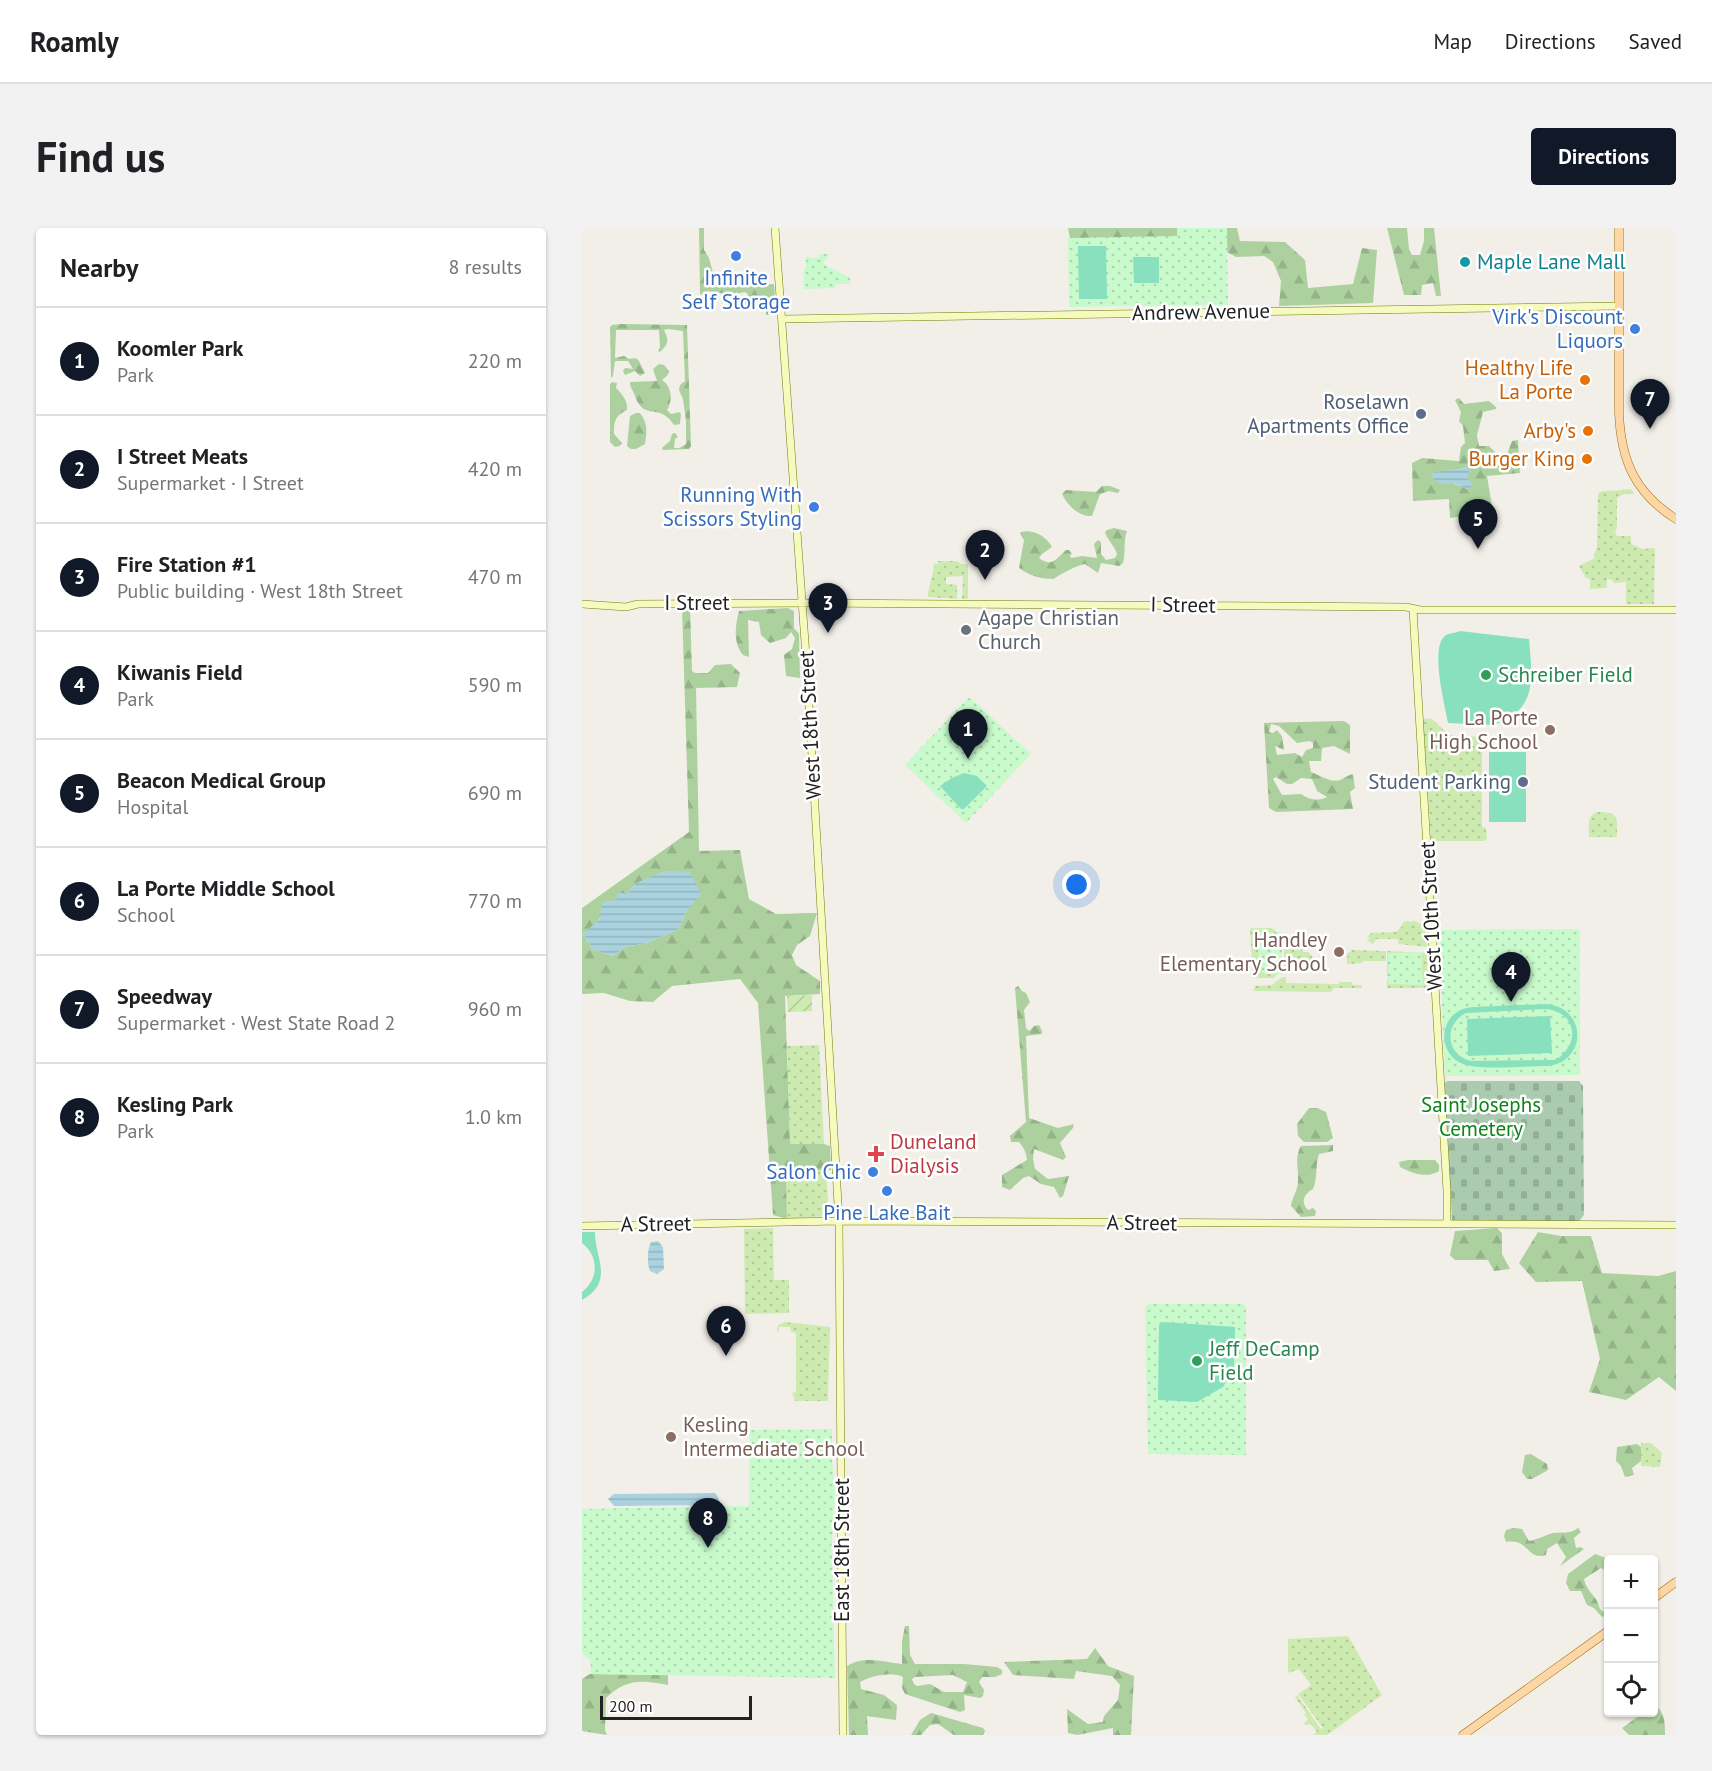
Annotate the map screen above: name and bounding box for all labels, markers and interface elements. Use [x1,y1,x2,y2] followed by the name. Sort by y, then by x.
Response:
[30,23,119,60] text: Roamly
[1433,28,1472,55] text: Map
[1505,28,1596,55] text: Directions
[1629,28,1682,55] text: Saved
[1531,128,1676,185] button: Directions
[36,129,165,184] text: Find us
[1477,248,1626,275] place label: Maple Lane Mall
[729,249,743,263] marker: Infinite Self Storage
[60,251,138,284] text: Nearby
[449,254,522,280] text: 8 results
[1458,255,1472,269] marker: Maple Lane Mall
[681,264,791,315] place label: Infinite Self Storage
[1132,297,1270,326] street label: Andrew Avenue
[1491,303,1623,354] place label: Virk's Discount Liquors
[1628,322,1642,336] marker: Virk's Discount Liquors
[117,334,243,362] text: Koomler Park
[74,348,85,374] text: 1
[468,348,522,374] text: 220 m
[1465,354,1573,405] place label: Healthy Life La Porte
[117,362,154,388] text: Park
[1578,373,1592,387] marker: Healthy Life La Porte
[1630,380,1670,429] pin: 7
[1247,388,1409,439] place label: Roselawn Apartments Office
[1414,407,1428,421] marker: Roselawn Apartments Office
[1524,417,1576,444] place label: Arby's
[1581,424,1595,438] marker: Arby's
[117,442,248,470] text: I Street Meats
[1468,445,1575,472] place label: Burger King
[1580,452,1594,466] marker: Burger King
[74,456,85,482] text: 2
[468,456,522,482] text: 420 m
[117,470,304,496] text: Supermarket · I Street
[663,481,802,532] place label: Running With Scissors Styling
[807,500,821,514] marker: Running With Scissors Styling
[1458,500,1498,549] pin: 5
[966,530,1004,580] pin: 2
[117,550,257,578] text: Fire Station #1
[74,564,85,590] text: 3
[468,564,522,590] text: 470 m
[117,578,403,604] text: Public building · West 18th Street
[808,584,848,633] pin: 3
[664,589,730,616] street label: I Street
[1150,590,1216,619] street label: I Street
[978,604,1119,655] place label: Agape Christian Church
[959,623,973,637] marker: Agape Christian Church
[792,650,827,800] street label: West 18th Street
[117,658,243,686] text: Kiwanis Field
[1498,661,1633,688] place label: Schreiber Field
[1479,668,1493,682] marker: Schreiber Field
[74,672,85,698] text: 4
[468,672,522,698] text: 590 m
[117,686,154,712] text: Park
[1429,704,1538,755] place label: La Porte High School
[948,710,988,759] pin: 1
[1543,723,1557,737] marker: La Porte High School
[117,766,326,794] text: Beacon Medical Group
[1368,768,1511,795] place label: Student Parking
[1516,775,1530,789] marker: Student Parking
[74,780,85,806] text: 5
[468,780,522,806] text: 690 m
[117,794,188,820] text: Hospital
[1413,841,1448,991] street label: West 10th Street
[1062,870,1091,899] your location
[117,874,335,902] text: La Porte Middle School
[74,888,85,914] text: 6
[468,888,522,914] text: 770 m
[117,902,175,928] text: School
[1160,926,1327,977] place label: Handley Elementary School
[1332,945,1346,959] marker: Handley Elementary School
[1492,952,1530,1002] pin: 4
[117,982,212,1010] text: Speedway
[74,996,85,1022] text: 7
[468,996,522,1022] text: 960 m
[117,1010,395,1036] text: Supermarket · West State Road 2
[117,1090,233,1118] text: Kesling Park
[1421,1091,1541,1142] park label: Saint Josephs Cemetery
[74,1104,85,1130] text: 8
[465,1104,522,1130] text: 1.0 km
[117,1118,154,1144] text: Park
[890,1128,977,1179] place label: Duneland Dialysis
[867,1145,885,1163] marker: Duneland Dialysis
[766,1158,861,1185] place label: Salon Chic
[866,1165,880,1179] marker: Salon Chic
[880,1184,894,1198] marker: Pine Lake Bait
[823,1199,951,1226] place label: Pine Lake Bait
[1106,1208,1178,1237] street label: A Street
[620,1209,692,1238] street label: A Street
[706,1306,746,1356] pin: 6
[1208,1335,1320,1386] place label: Jeff DeCamp Field
[1190,1354,1204,1368] marker: Jeff DeCamp Field
[683,1411,864,1462] place label: Kesling Intermediate School
[664,1430,678,1444] marker: Kesling Intermediate School
[828,1478,855,1622] street label: East 18th Street
[688,1498,728,1548] pin: 8
[1604,1555,1658,1717] map controls
[1604,1555,1658,1609] button: +
[1604,1609,1658,1663] button: −
[1604,1663,1658,1717] button: locate
[600,1693,752,1720] scale bar
[609,1696,652,1716] text: 200 m

